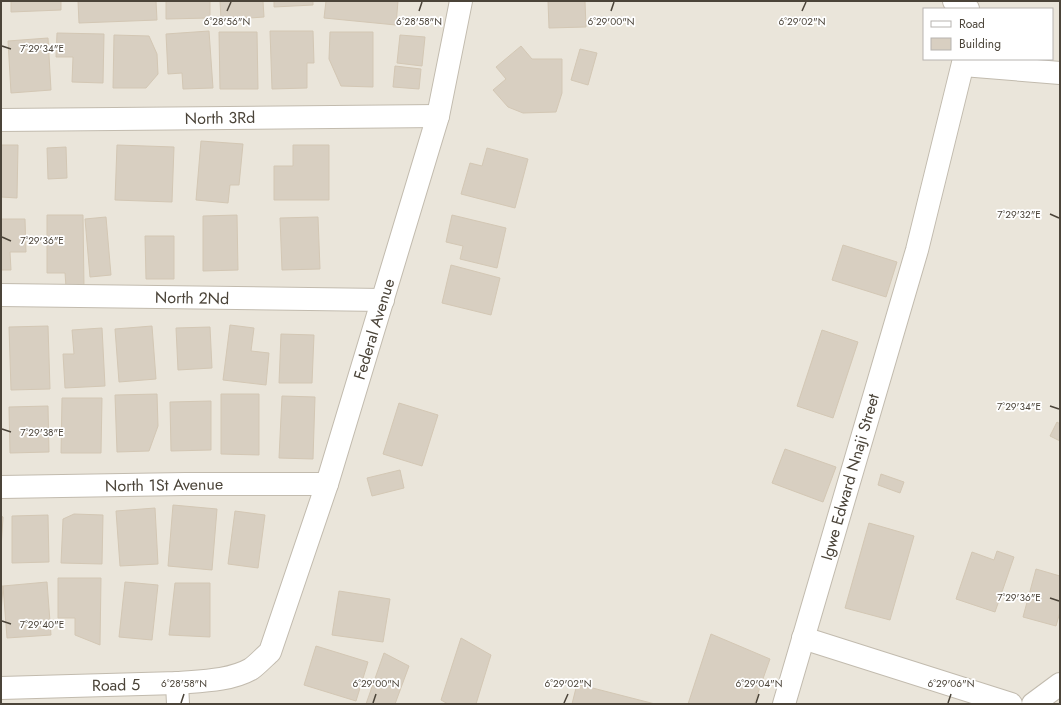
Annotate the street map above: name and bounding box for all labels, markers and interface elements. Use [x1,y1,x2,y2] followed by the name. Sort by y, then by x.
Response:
[923,8,1053,60] legend
[204,14,250,29] text: 6°28'56"N
[396,14,442,29] text: 6°28'58"N
[587,14,635,29] text: 6°29'00"N
[779,14,825,29] text: 6°29'02"N
[959,15,985,33] text: Road
[959,35,1001,53] text: Building
[20,41,64,56] text: 7°29'34"E
[185,106,255,130] street label: North 3Rd
[997,207,1041,222] text: 7°29'32"E
[20,233,64,248] text: 7°29'36"E
[348,276,400,382] street label: Federal Avenue
[155,286,229,310] street label: North 2Nd
[815,391,885,563] street label: Igwe Edward Nnaji Street
[997,399,1041,414] text: 7°29'34"E
[20,425,64,440] text: 7°29'38"E
[105,472,223,498] street label: North 1St Avenue
[997,590,1041,605] text: 7°29'36"E
[20,617,64,632] text: 7°29'40"E
[92,673,140,697] street label: Road 5
[161,676,207,691] text: 6°28'58"N
[352,676,400,691] text: 6°29'00"N
[545,676,591,691] text: 6°29'02"N
[735,676,783,691] text: 6°29'04"N
[928,676,975,691] text: 6°29'06"N

